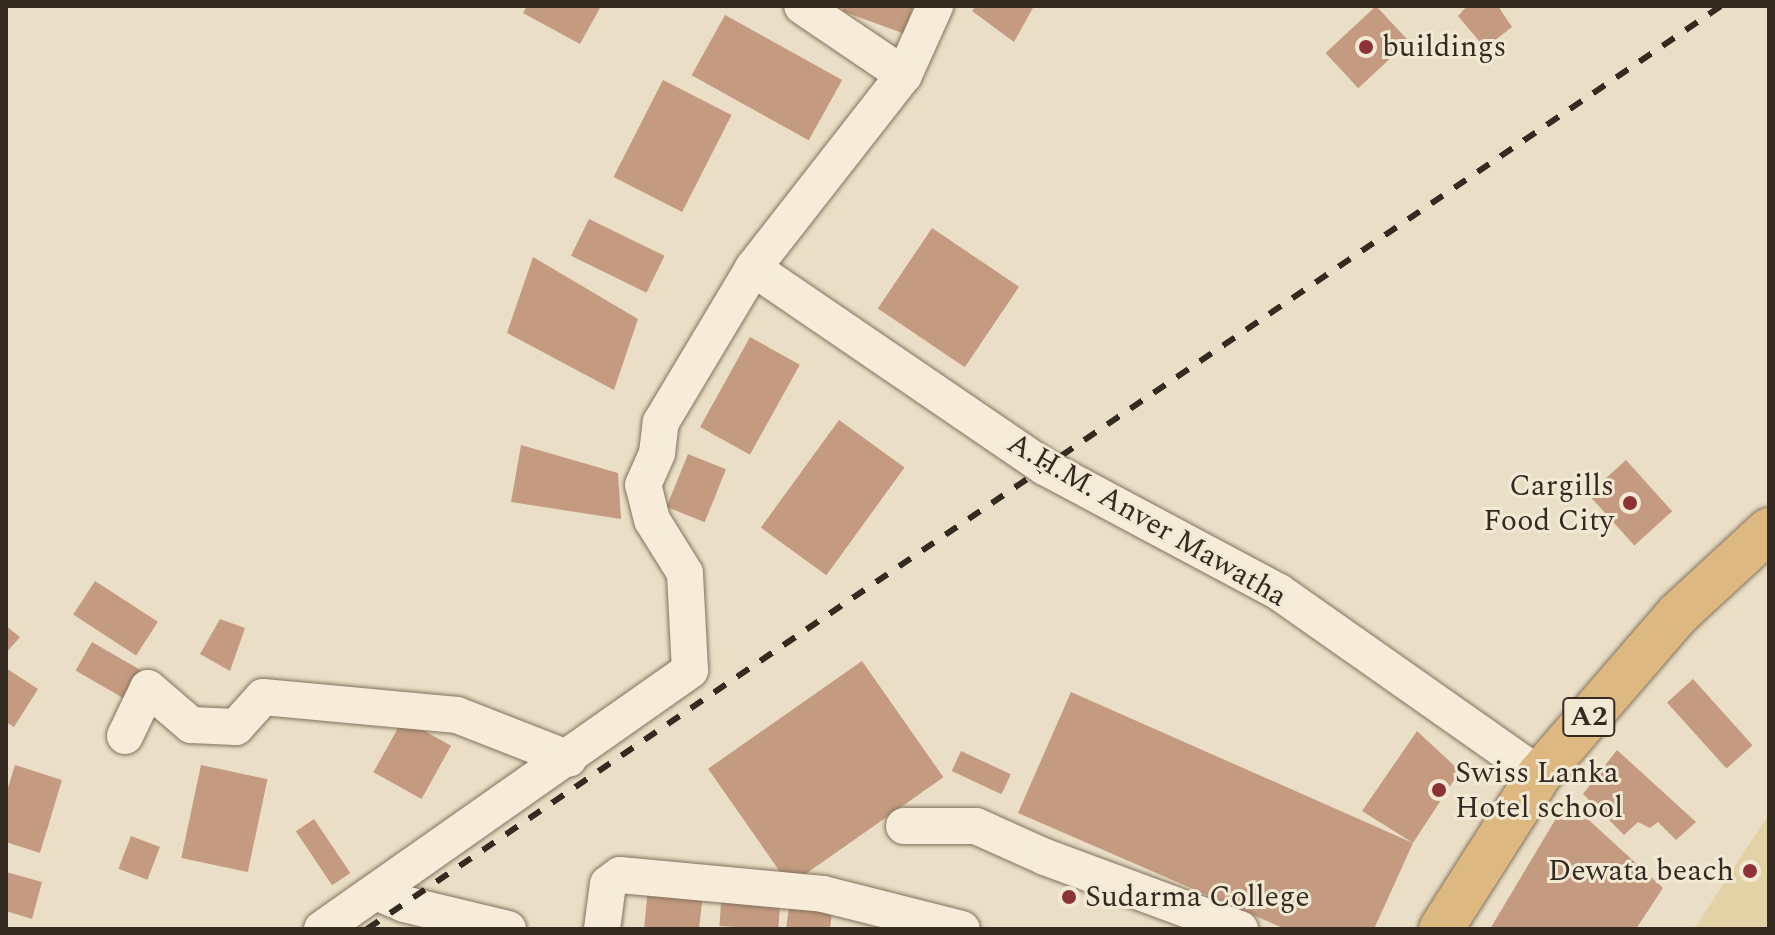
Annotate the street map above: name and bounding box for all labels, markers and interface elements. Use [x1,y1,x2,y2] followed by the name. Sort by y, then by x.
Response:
[1382,29,1506,65] place label: buildings
[1357,38,1375,56] marker: buildings
[1001,425,1293,615] street label: A.H.M. Anver Mawatha
[1483,468,1614,538] place label: Cargills Food City
[1621,494,1639,512] marker: Cargills Food City
[1561,693,1617,741] road number: A2
[1455,755,1623,826] place label: Swiss Lanka Hotel school
[1430,781,1448,799] marker: Swiss Lanka Hotel school
[1548,853,1734,889] place label: Dewata beach
[1741,862,1759,880] marker: Dewata beach
[1085,879,1310,915] place label: Sudarma College
[1060,888,1078,906] marker: Sudarma College

